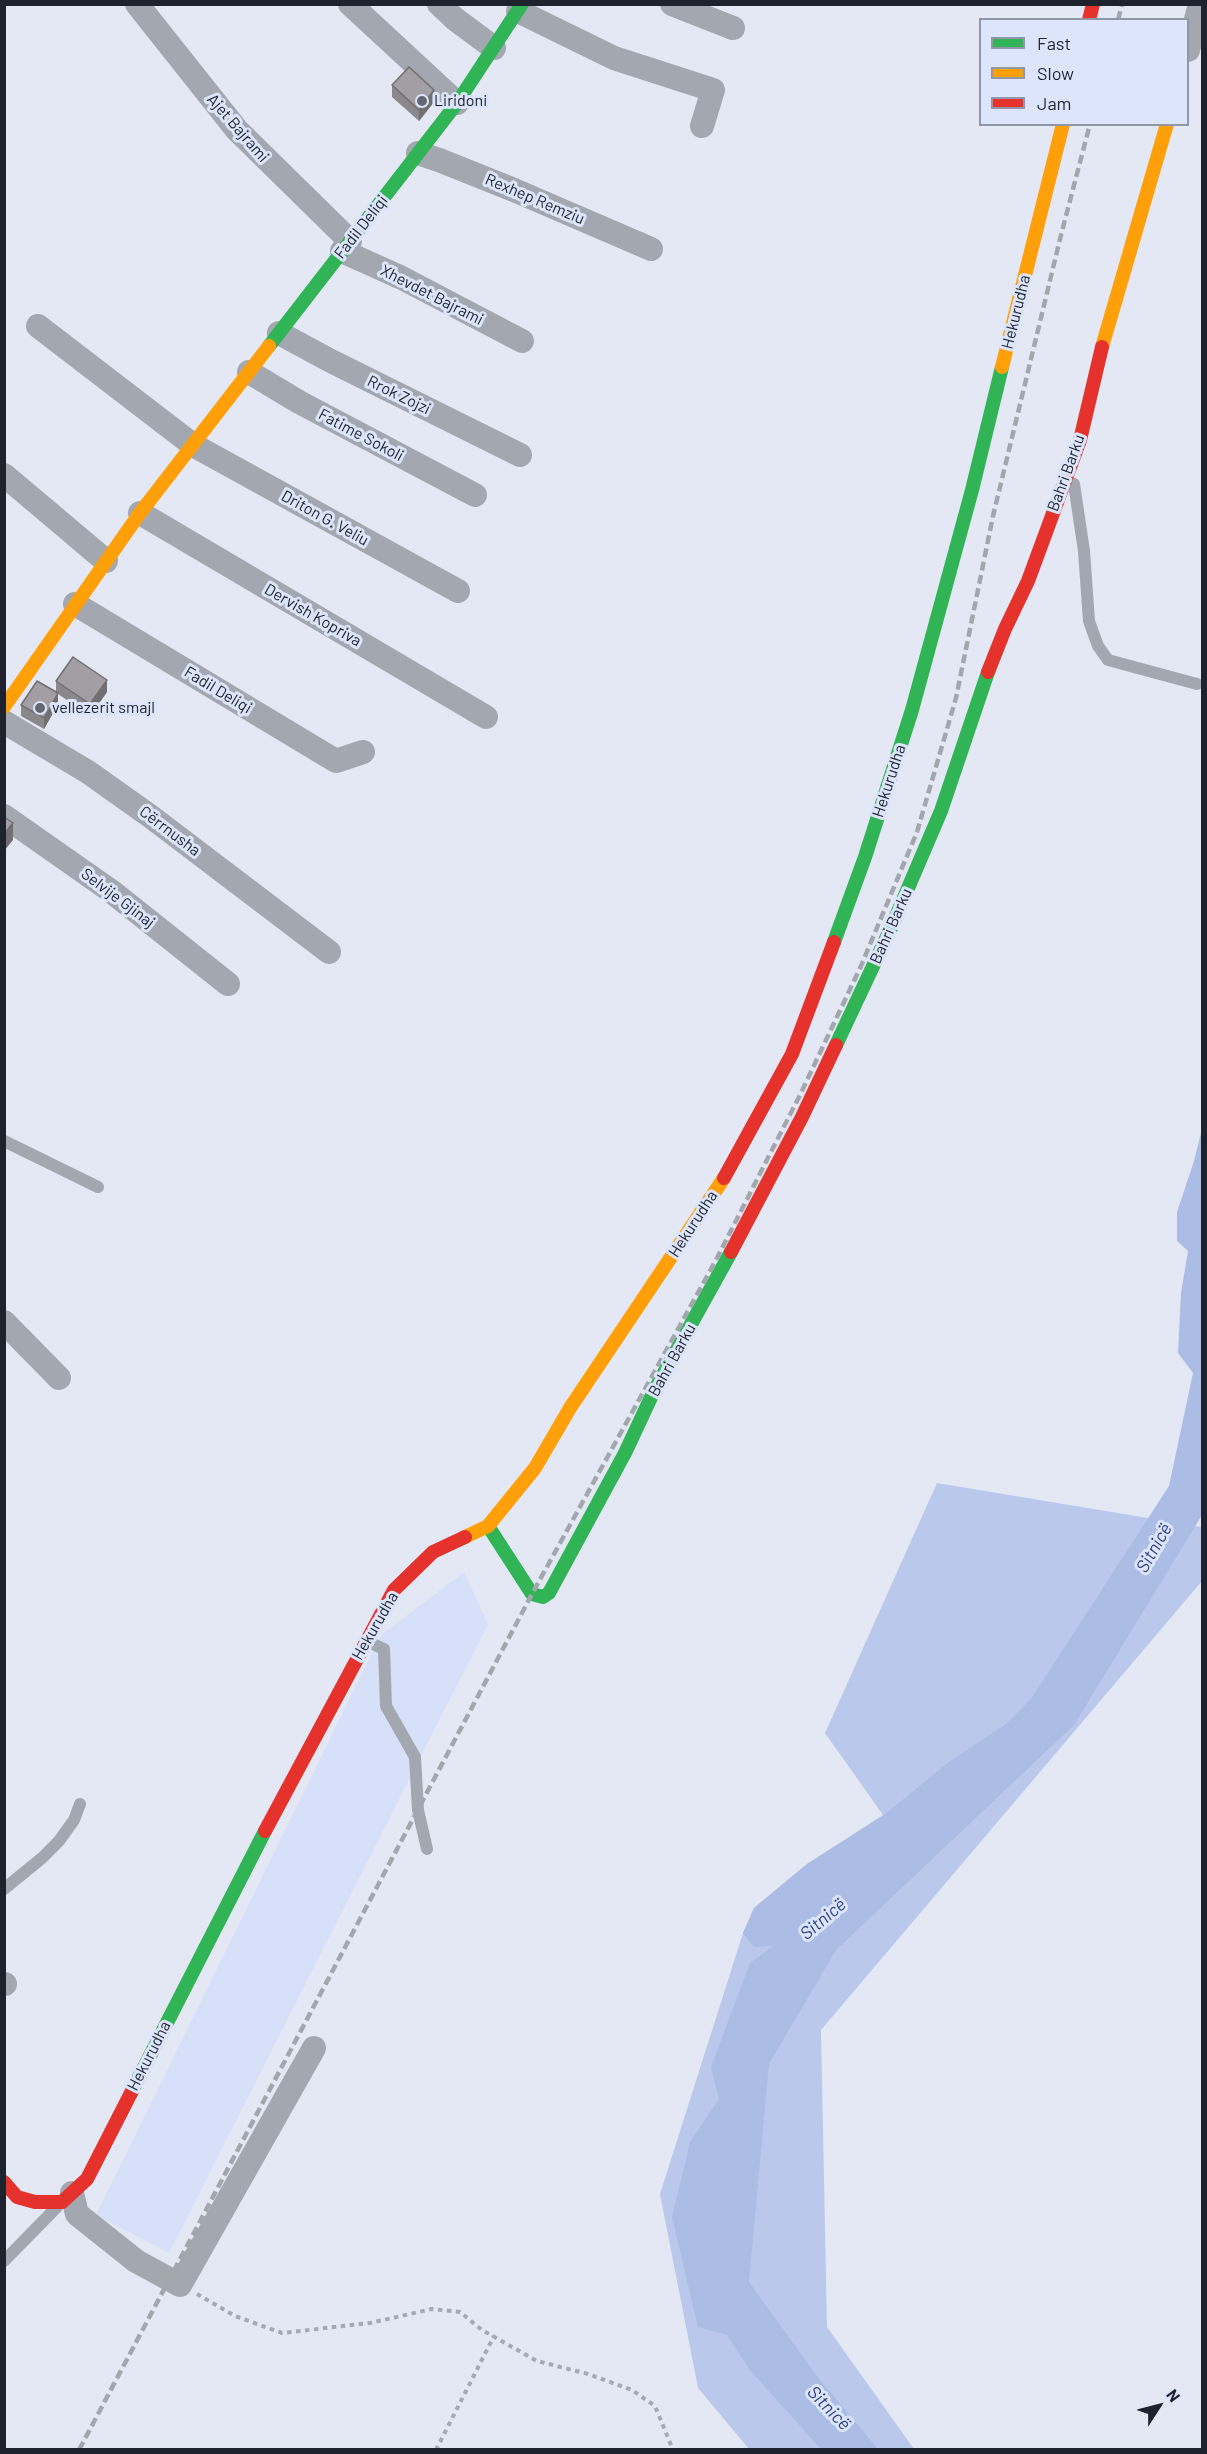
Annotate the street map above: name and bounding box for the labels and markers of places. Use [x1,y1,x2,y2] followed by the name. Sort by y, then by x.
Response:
[434,91,487,111] place label: Liridoni
[415,94,429,108] marker: Liridoni
[52,698,155,718] place label: vellezerit smajl
[33,701,47,715] marker: vellezerit smajl

